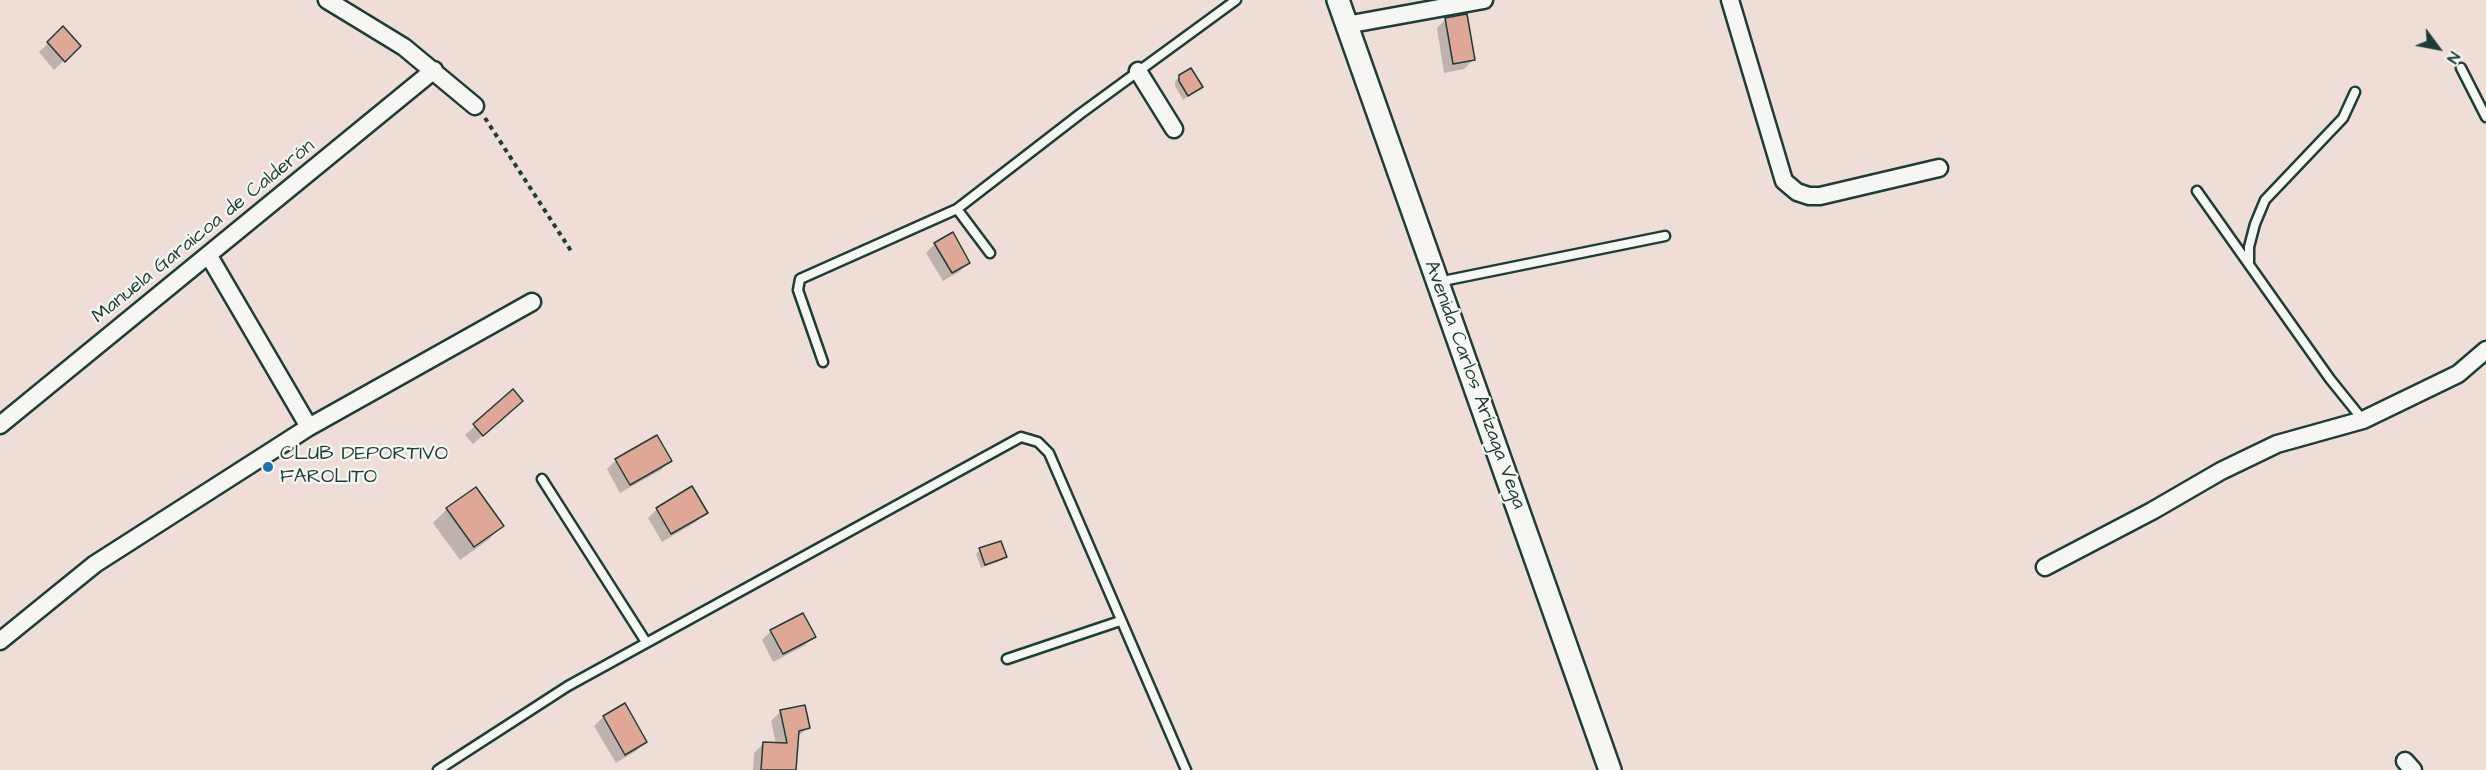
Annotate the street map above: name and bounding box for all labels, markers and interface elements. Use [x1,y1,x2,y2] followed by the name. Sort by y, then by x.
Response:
[2408,18,2468,78] north arrow
[2441,47,2465,68] text: N
[88,135,320,329] street label: Manuela Garaicoa de Calderón
[1418,258,1530,512] street label: Avenida Carlos Arízaga Vega
[280,443,448,490] place label: CLUB DEPORTIVO FAROLITO
[261,460,275,474] marker: CLUB DEPORTIVO FAROLITO

